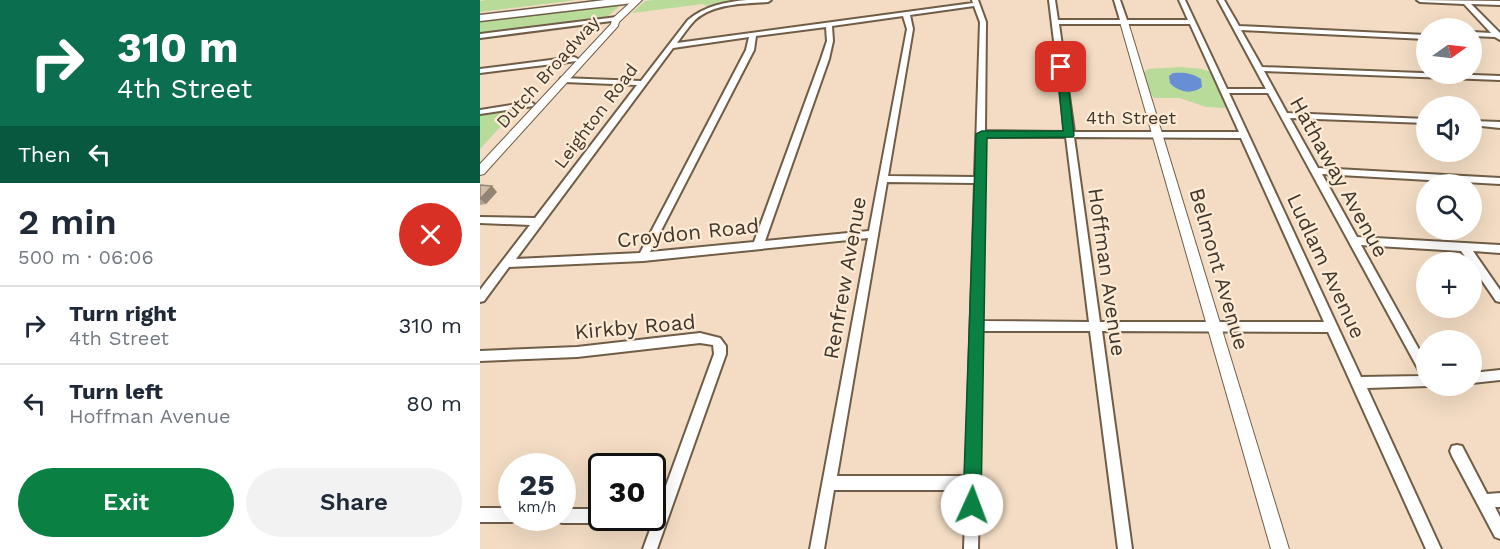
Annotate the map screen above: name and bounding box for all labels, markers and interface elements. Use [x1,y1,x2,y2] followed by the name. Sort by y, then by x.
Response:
[492,11,604,132] street label: Dutch Broadway
[1416,18,1482,84] north arrow
[1416,18,1482,396] map controls
[117,23,239,72] text: 310 m
[18,24,96,102] icon: right
[1035,41,1086,92] pin
[1044,50,1077,83] icon: arrive
[549,59,642,172] street label: Leighton Road
[117,73,252,105] text: 4th Street
[1285,92,1394,261] street label: Hathaway Avenue
[1416,96,1482,162] button: sound
[1086,107,1176,128] street label: 4th Street
[83,138,116,171] icon: left
[18,142,71,167] text: Then
[1416,174,1482,240] button: search
[1184,185,1255,353] street label: Belmont Avenue
[1083,186,1132,358] street label: Hoffman Avenue
[1282,189,1371,342] street label: Ludlam Avenue
[818,195,871,361] street label: Renfrew Avenue
[18,201,117,243] text: 2 min
[399,203,462,266] button: close
[616,213,760,252] street label: Croydon Road
[18,245,154,269] text: 500 m · 06:06
[1416,252,1482,318] button: +
[69,301,176,326] text: Turn right
[18,309,51,342] icon: right
[573,309,697,344] street label: Kirkby Road
[398,313,462,338] text: 310 m
[69,326,169,350] text: 4th Street
[1416,330,1482,396] button: −
[69,379,163,404] text: Turn left
[18,387,51,420] icon: left
[406,391,462,416] text: 80 m
[69,404,231,428] text: Hoffman Avenue
[588,453,666,531] speed limit sign: 30
[519,467,555,502] text: 25
[18,468,234,537] button: Exit
[246,468,462,537] button: Share
[940,473,1004,537] position arrow
[518,498,556,516] text: km/h

